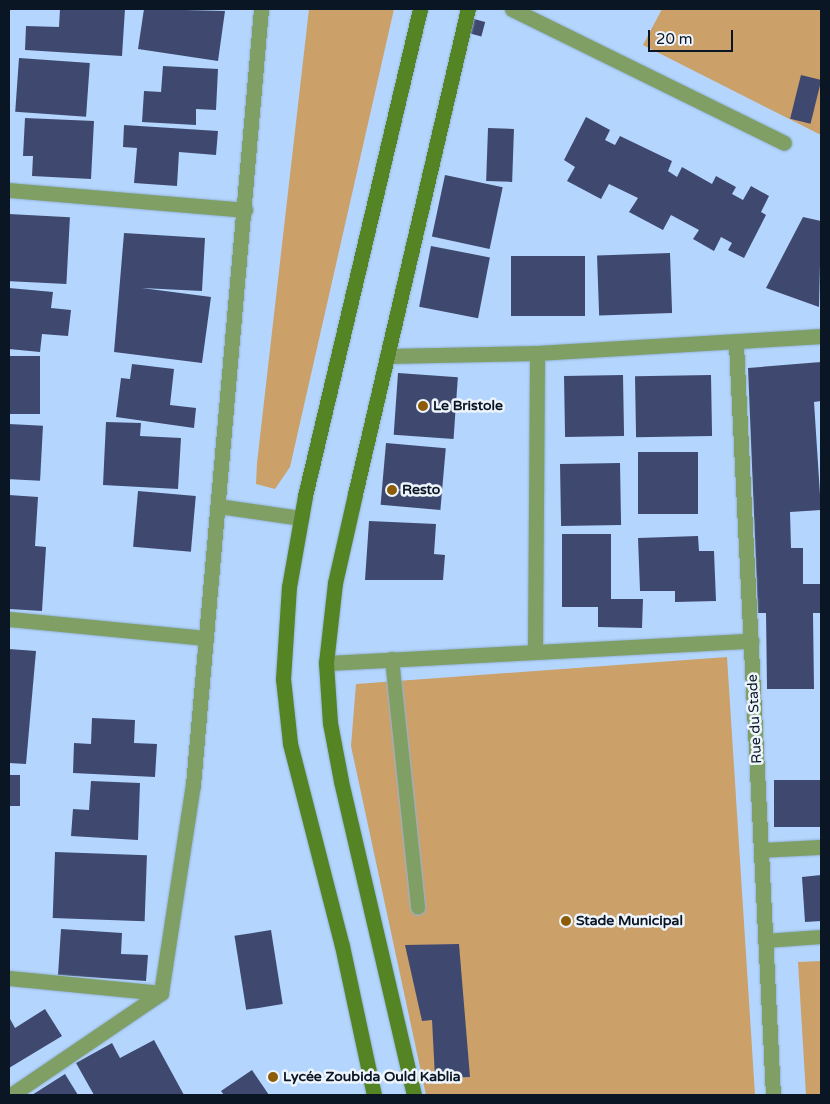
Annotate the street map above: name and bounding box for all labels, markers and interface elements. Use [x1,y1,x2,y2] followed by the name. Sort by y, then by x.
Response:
[650,20,735,52] scale bar
[656,30,693,48] text: 20 m
[433,398,503,414] place label: Le Bristole
[417,400,429,412] marker: Le Bristole
[402,482,440,498] place label: Resto
[386,484,398,496] marker: Resto
[744,674,766,764] street label: Rue du Stade
[576,913,683,929] place label: Stade Municipal
[560,915,572,927] marker: Stade Municipal
[283,1069,461,1085] place label: Lycée Zoubida Ould Kablia
[267,1071,279,1083] marker: Lycée Zoubida Ould Kablia

